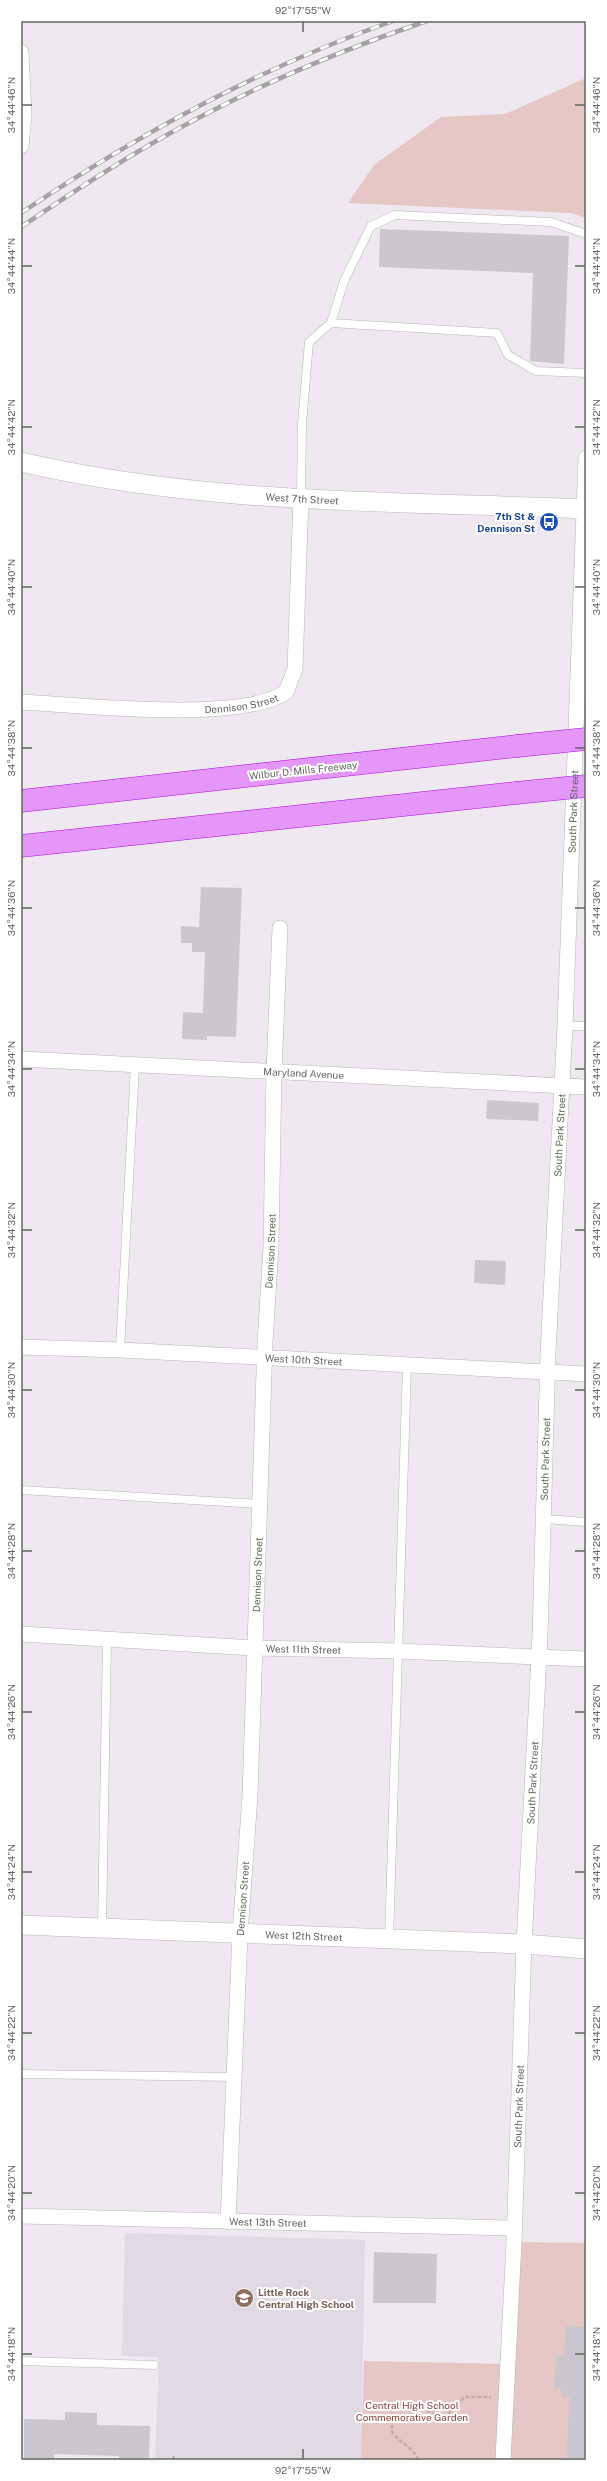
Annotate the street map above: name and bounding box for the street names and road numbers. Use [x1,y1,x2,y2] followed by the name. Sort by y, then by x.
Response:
[265,490,339,507] street label: West 7th Street
[204,691,280,715] street label: Dennison Street
[248,758,358,782] street label: Wilbur D. Mills Freeway
[565,770,580,853] street label: South Park Street
[263,1065,345,1081] street label: Maryland Avenue
[551,1093,567,1177] street label: South Park Street
[262,1213,278,1289] street label: Dennison Street
[265,1351,343,1367] street label: West 10th Street
[538,1417,552,1501] street label: South Park Street
[250,1537,265,1612] street label: Dennison Street
[266,1642,342,1656] street label: West 11th Street
[524,1741,541,1825] street label: South Park Street
[234,1860,251,1936] street label: Dennison Street
[265,1928,343,1943] street label: West 12th Street
[511,2064,526,2148] street label: South Park Street
[229,2215,307,2229] street label: West 13th Street

